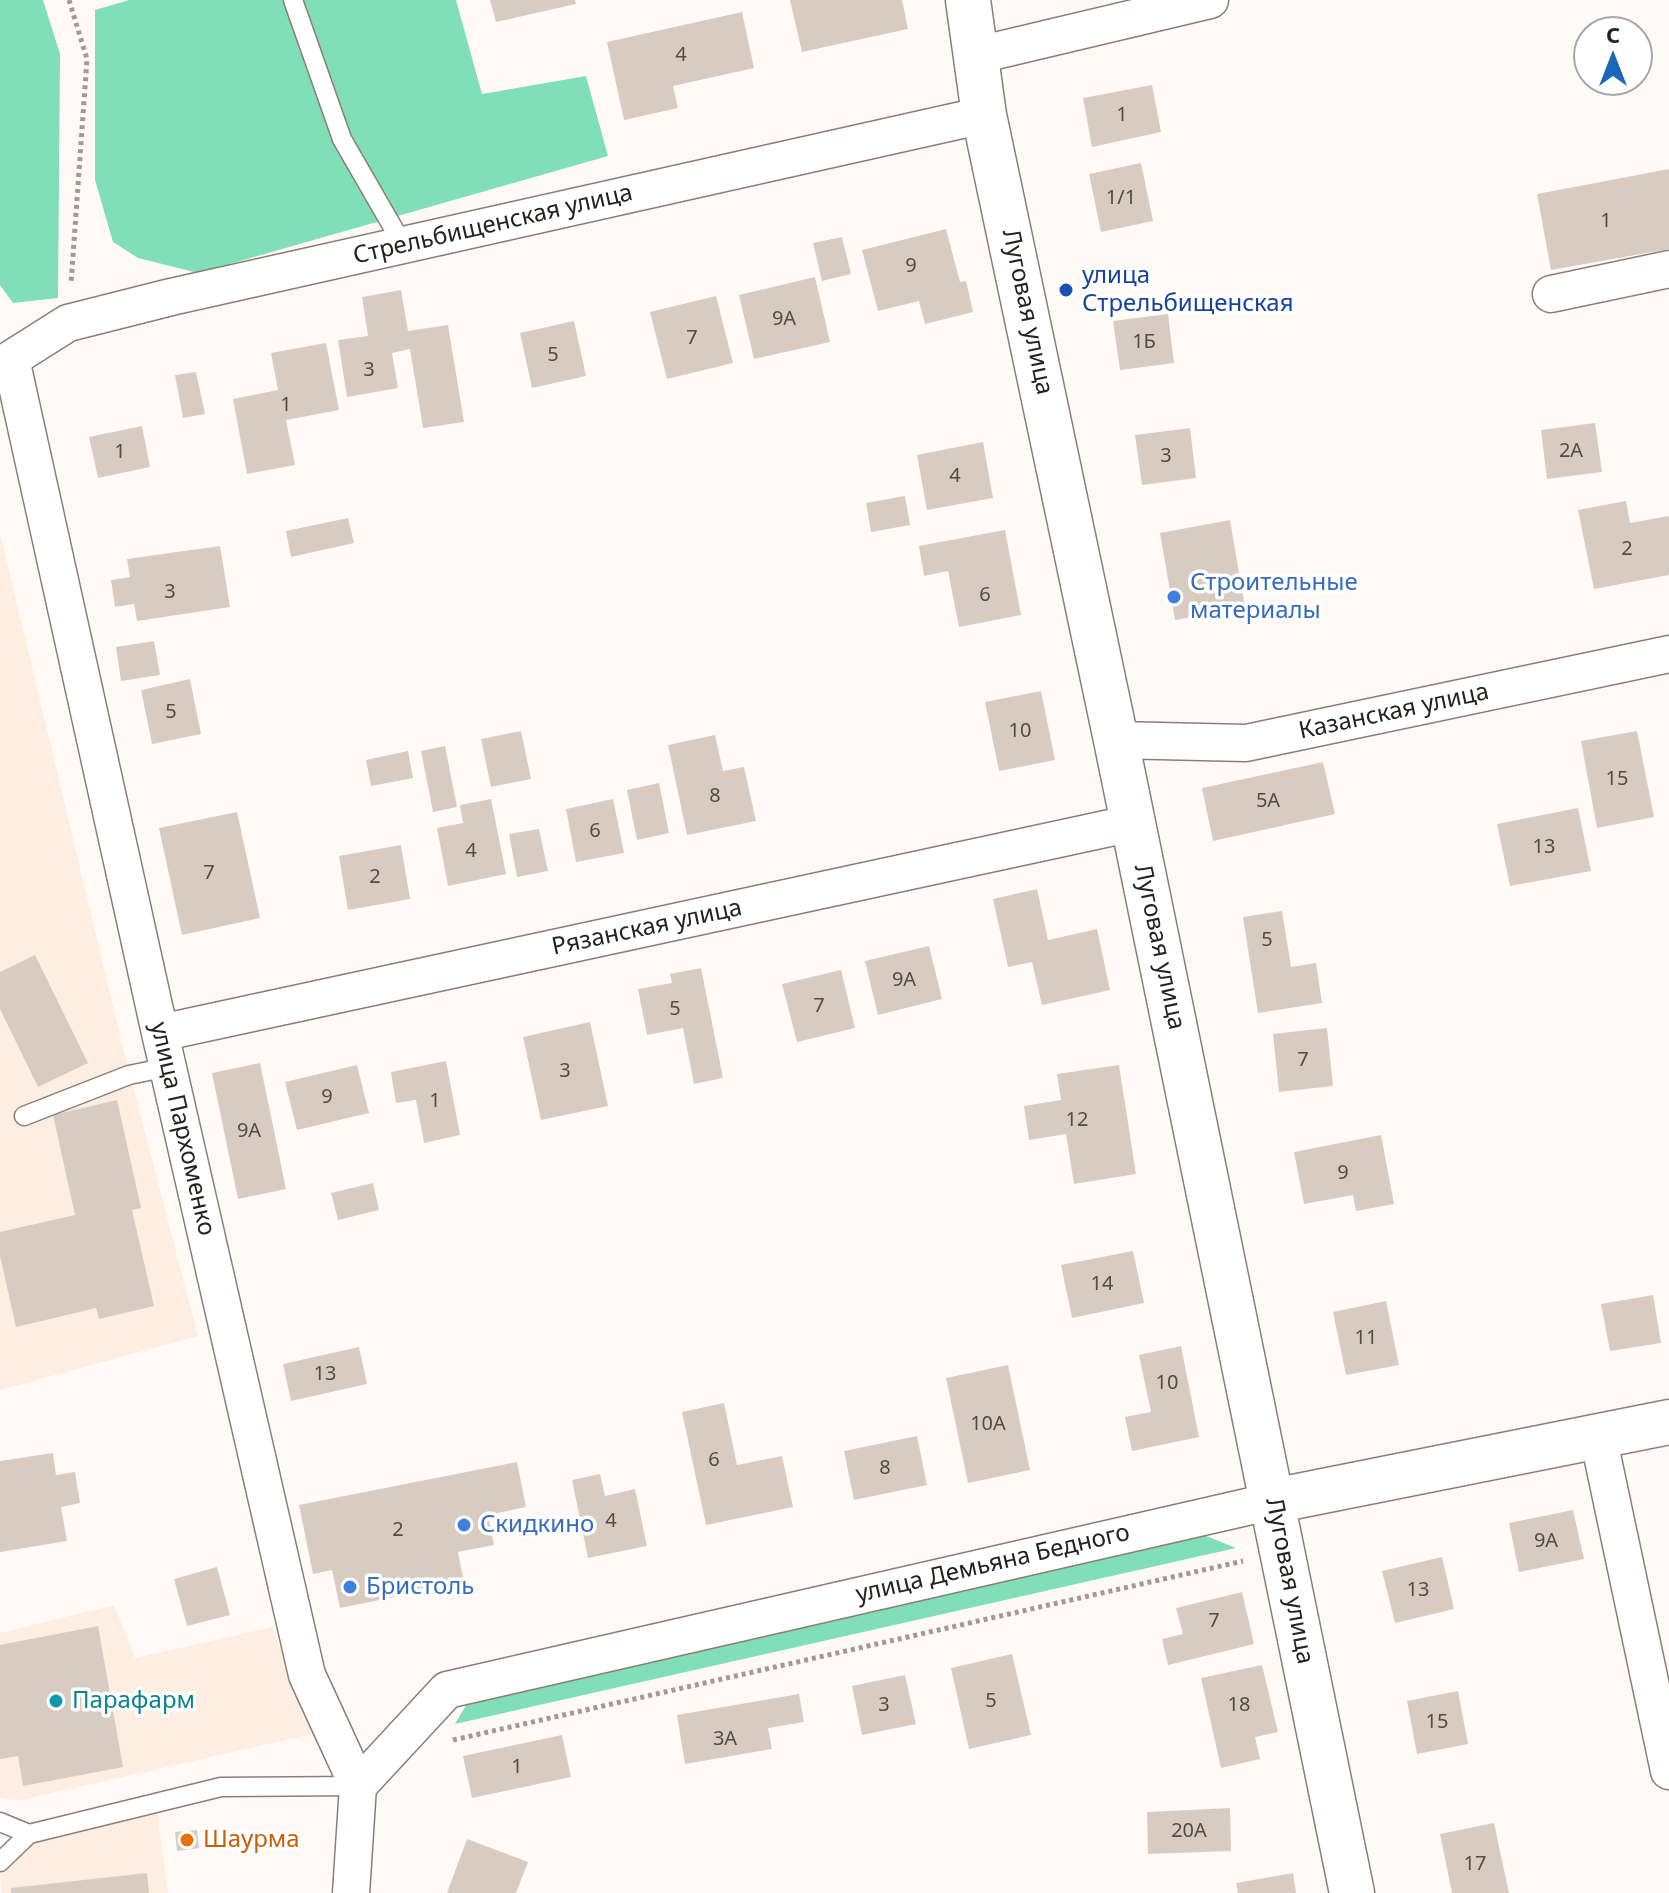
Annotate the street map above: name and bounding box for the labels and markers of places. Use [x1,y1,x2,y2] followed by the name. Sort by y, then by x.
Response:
[1082,262,1294,318] place label: улица Стрельбищенская
[1057,281,1075,299] marker: улица Стрельбищенская
[1190,569,1358,625] place label: Строительные материалы
[1165,588,1183,606] marker: Строительные материалы
[480,1511,594,1539] place label: Скидкино
[455,1516,473,1534] marker: Скидкино
[366,1573,474,1601] place label: Бристоль
[341,1578,359,1596] marker: Бристоль
[72,1687,195,1715] place label: Парафарм
[47,1692,65,1710] marker: Парафарм
[203,1826,300,1854] place label: Шаурма
[178,1831,196,1849] marker: Шаурма

